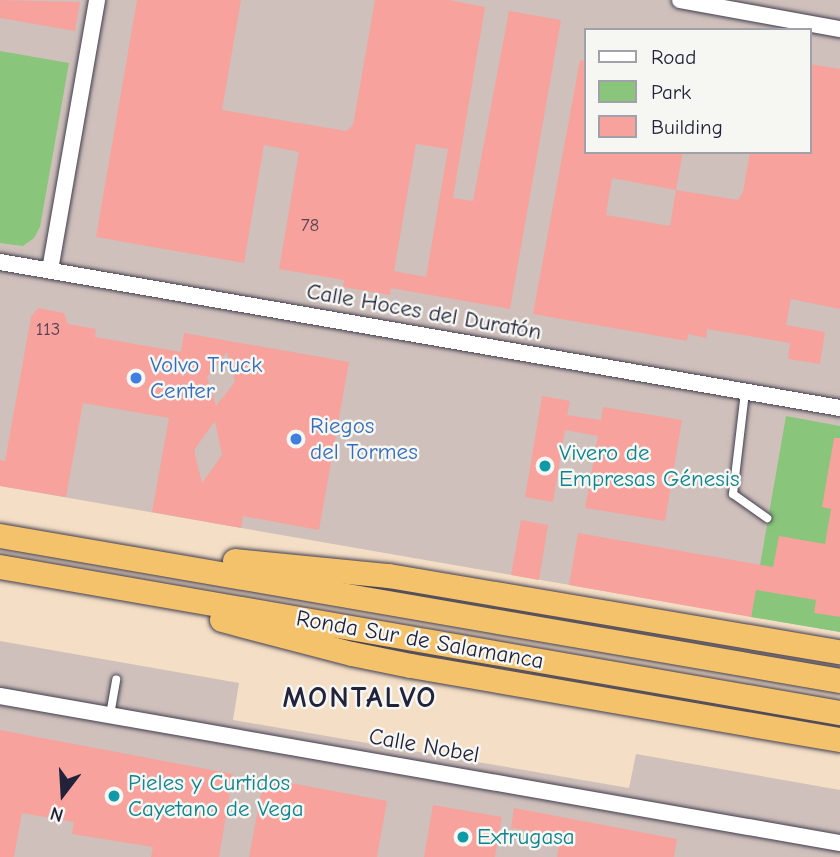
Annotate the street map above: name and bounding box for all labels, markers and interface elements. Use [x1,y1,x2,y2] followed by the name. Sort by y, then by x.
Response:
[584,28,812,154] legend
[651,45,696,69] text: Road
[651,80,691,104] text: Park
[651,115,723,139] text: Building
[301,215,319,237] house number: 78
[304,278,544,346] street label: Calle Hoces del Duratón
[36,319,60,341] house number: 113
[150,351,262,405] place label: Volvo Truck Center
[128,370,144,386] marker: Volvo Truck Center
[310,412,418,466] place label: Riegos del Tormes
[288,431,304,447] marker: Riegos del Tormes
[559,439,740,493] place label: Vivero de Empresas Génesis
[537,458,553,474] marker: Vivero de Empresas Génesis
[294,605,546,675] street label: Ronda Sur de Salamanca
[284,680,436,716] district label: MONTALVO
[367,723,481,769] street label: Calle Nobel
[28,759,98,829] north arrow
[128,769,304,823] place label: Pieles y Curtidos Cayetano de Vega
[106,788,122,804] marker: Pieles y Curtidos Cayetano de Vega
[48,802,66,826] text: N
[477,823,575,851] place label: Extrugasa
[455,829,471,845] marker: Extrugasa

